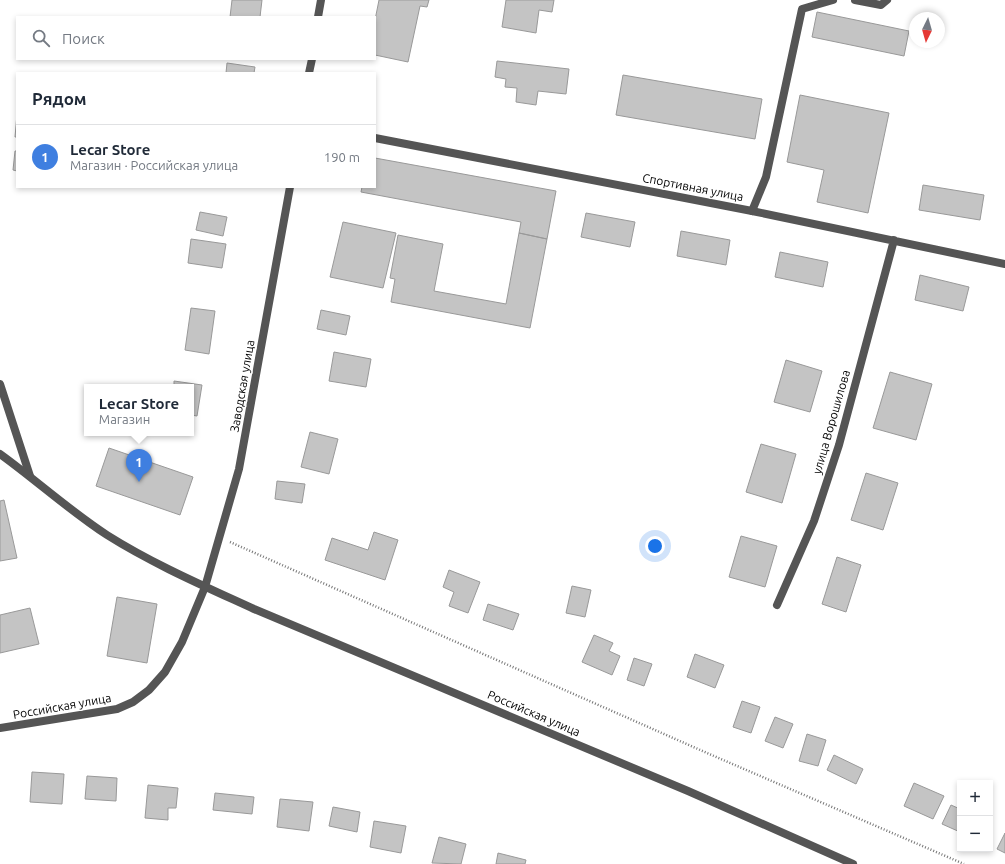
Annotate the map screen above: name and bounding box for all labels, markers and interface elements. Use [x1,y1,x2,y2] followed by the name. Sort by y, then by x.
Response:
[909,12,945,48] north arrow
[16,16,376,60] search box
[30,27,52,49] icon: search
[62,30,105,47] text: Поиск
[32,89,87,108] text: Рядом
[70,141,150,158] text: Lecar Store
[41,150,49,164] text: 1
[324,150,360,164] text: 190 m
[70,158,238,172] text: Магазин · Российская улица
[641,171,745,203] street label: Спортивная улица
[227,339,257,433] street label: Заводская улица
[810,368,852,476] street label: улица Ворошилова
[84,384,194,436] popup
[99,395,179,412] text: Lecar Store
[99,412,150,426] text: Магазин
[126,449,152,482] pin: 1
[645,536,665,556] your location
[486,688,582,738] street label: Российская улица
[12,691,112,721] street label: Российская улица
[957,780,993,852] map controls
[957,780,993,816] button: +
[957,816,993,852] button: −

